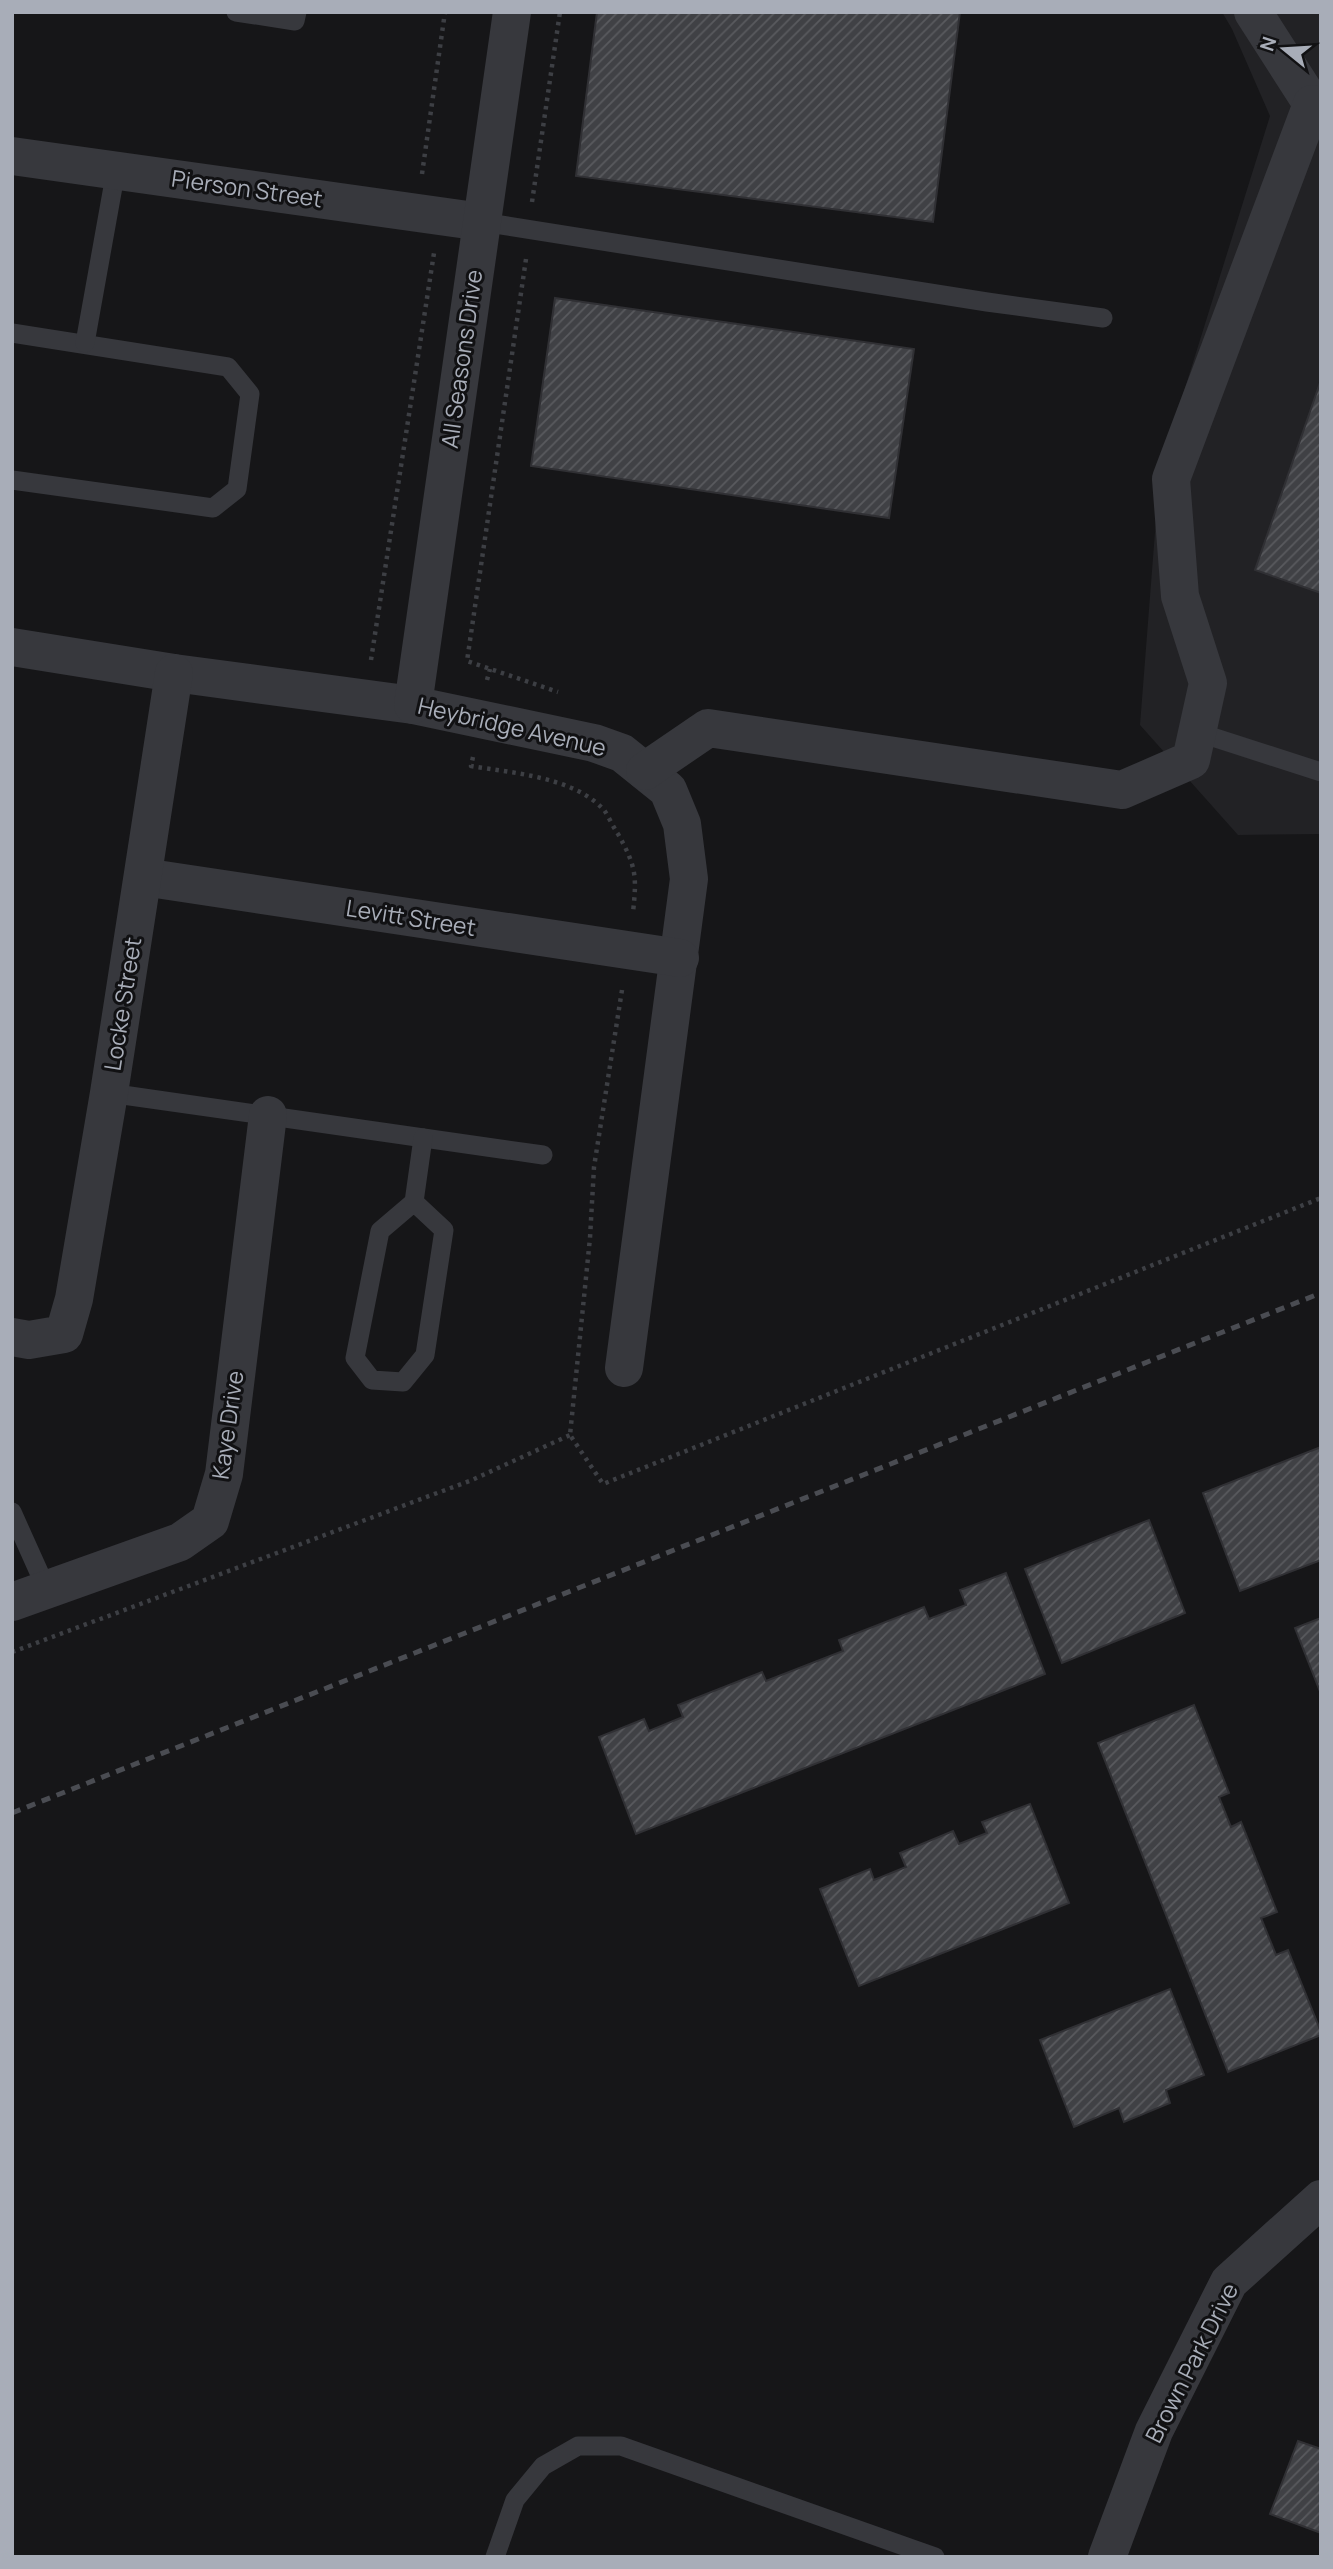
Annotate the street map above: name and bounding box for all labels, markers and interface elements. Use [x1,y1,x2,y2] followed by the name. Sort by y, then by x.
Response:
[1249,14,1319,84] north arrow
[1253,33,1282,54] text: N
[170,162,325,214] street label: Pierson Street
[433,268,489,450] street label: All Seasons Drive
[415,689,610,763] street label: Heybridge Avenue
[344,891,478,943] street label: Levitt Street
[96,935,148,1073] street label: Locke Street
[204,1369,250,1481] street label: Kaye Drive
[1137,2277,1245,2448] street label: Brown Park Drive

